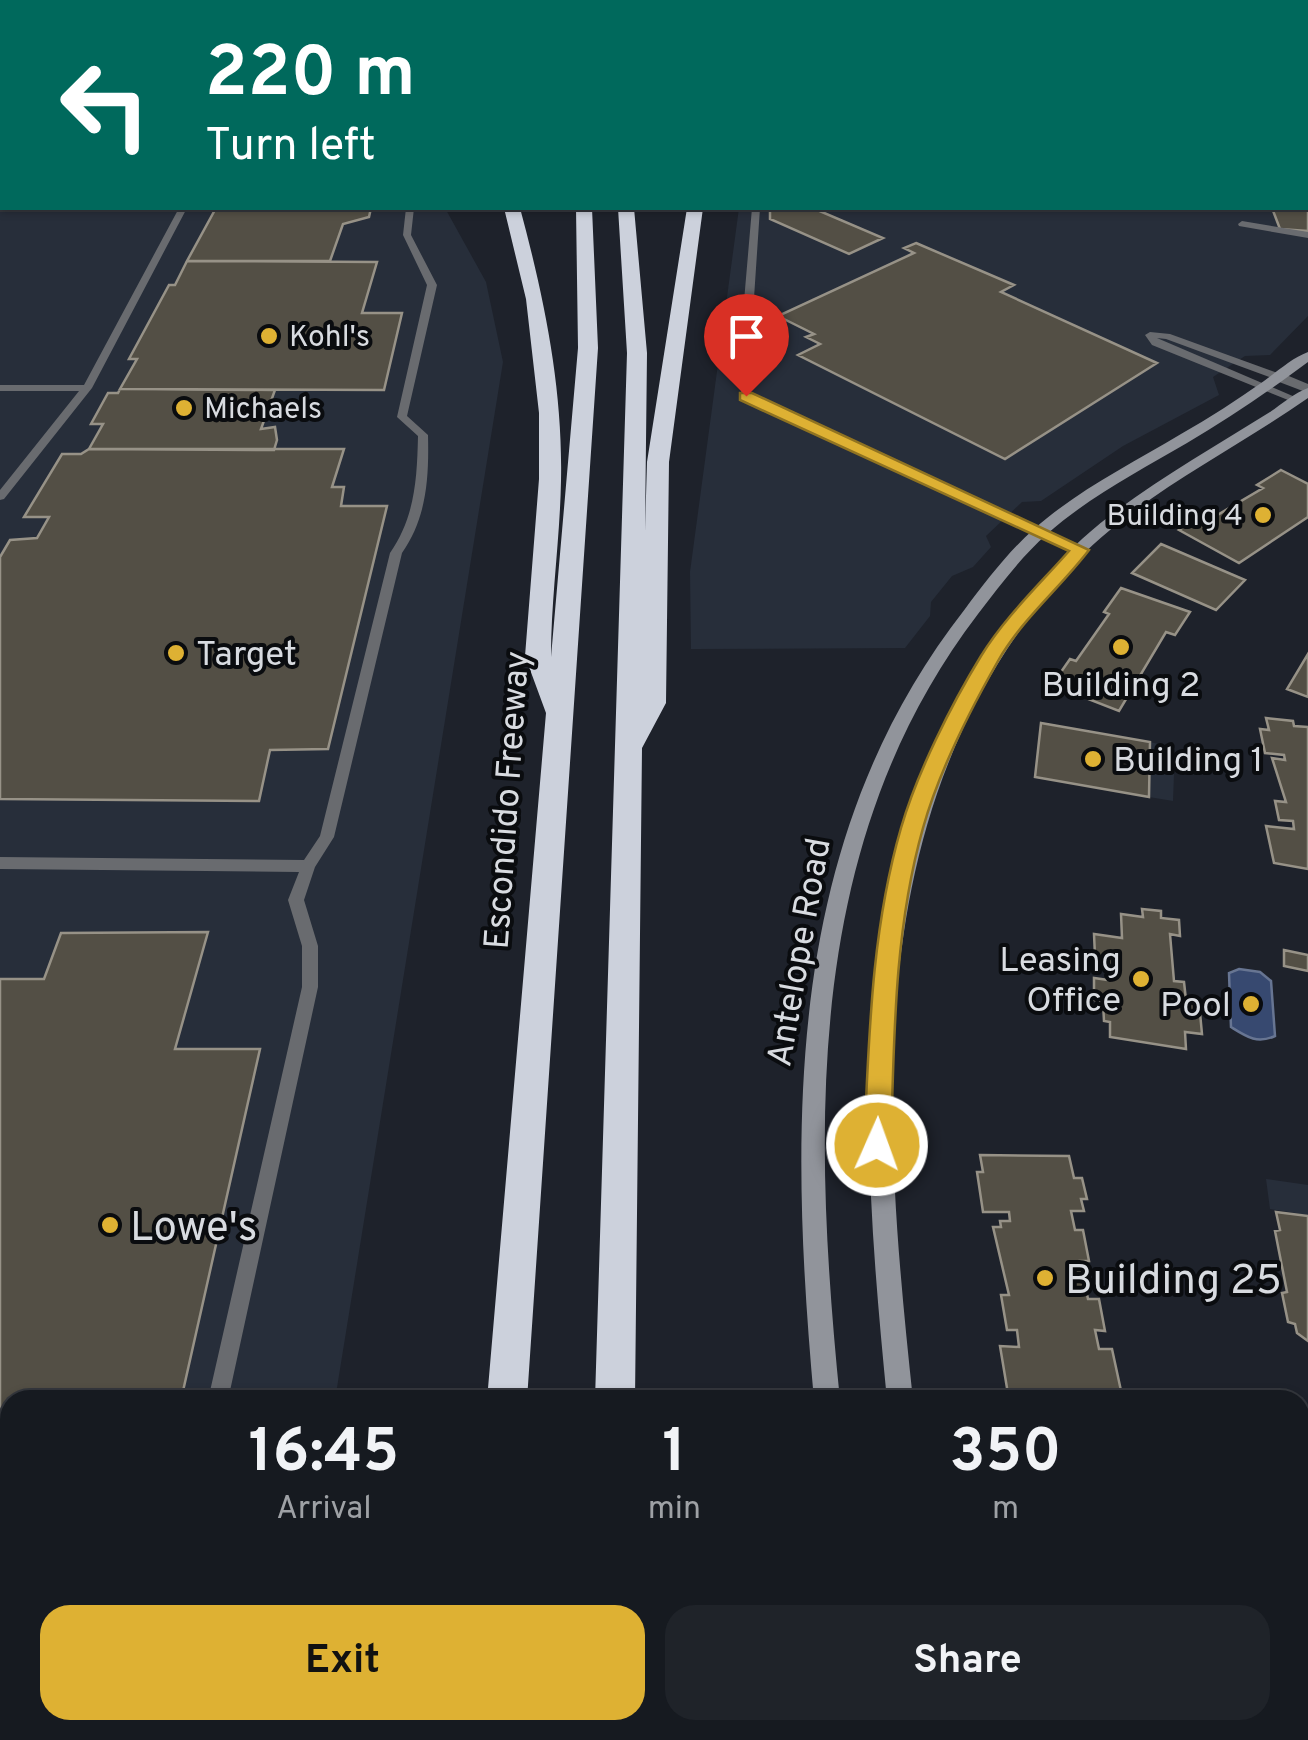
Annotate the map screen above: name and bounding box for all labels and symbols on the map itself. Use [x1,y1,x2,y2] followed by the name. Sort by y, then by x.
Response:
[704,294,789,397] pin
[289,320,370,357] place label: Kohl's
[258,325,280,347] marker: Kohl's
[204,392,322,429] place label: Michaels
[173,397,195,419] marker: Michaels
[1107,499,1243,536] place label: Building 4
[1252,504,1274,526] marker: Building 4
[196,634,297,678] place label: Target
[1110,636,1132,658] marker: Building 2
[165,642,187,664] marker: Target
[477,650,541,951] street label: Escondido Freeway
[1042,665,1200,709] place label: Building 2
[1113,740,1264,784] place label: Building 1
[1082,748,1104,770] marker: Building 1
[759,835,843,1070] street label: Antelope Road
[999,940,1121,1024] place label: Leasing Office
[1130,968,1152,990] marker: Leasing Office
[1160,985,1231,1029] place label: Pool
[1240,993,1262,1015] marker: Pool
[825,1093,929,1197] position arrow
[130,1203,257,1256] place label: Lowe's
[99,1214,121,1236] marker: Lowe's
[1065,1256,1282,1309] place label: Building 25
[1034,1267,1056,1289] marker: Building 25

